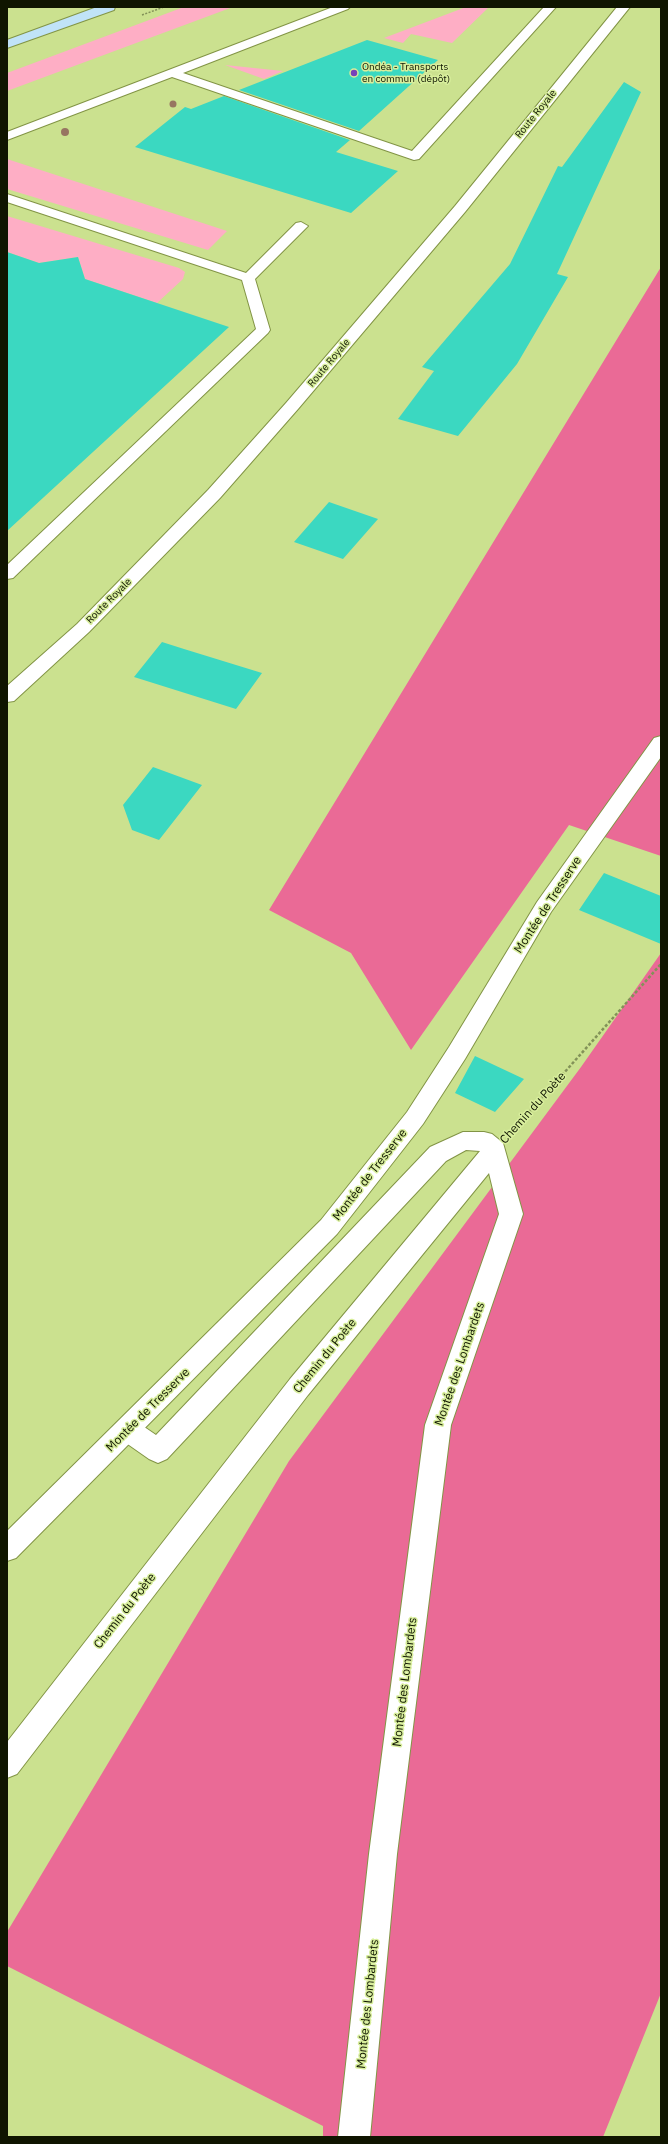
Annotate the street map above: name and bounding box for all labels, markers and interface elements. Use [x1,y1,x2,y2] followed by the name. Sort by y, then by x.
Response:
[362,61,450,84] place label: Ondéa - Transports en commun (dépôt)
[349,68,359,78] marker: Ondéa - Transports en commun (dépôt)
[513,87,559,141] street label: Route Royale
[305,337,353,389] street label: Route Royale
[84,576,134,626] street label: Route Royale
[511,854,585,956] street label: Montée de Tresserve
[497,1069,569,1147] street label: Chemin du Poète
[330,1126,410,1224] street label: Montée de Tresserve
[432,1300,488,1428] street label: Montée des Lombardets
[291,1316,359,1396] street label: Chemin du Poète
[103,1365,193,1455] street label: Montée de Tresserve
[91,1570,159,1652] street label: Chemin du Poète
[390,1617,420,1747] street label: Montée des Lombardets
[354,1939,382,2069] street label: Montée des Lombardets

